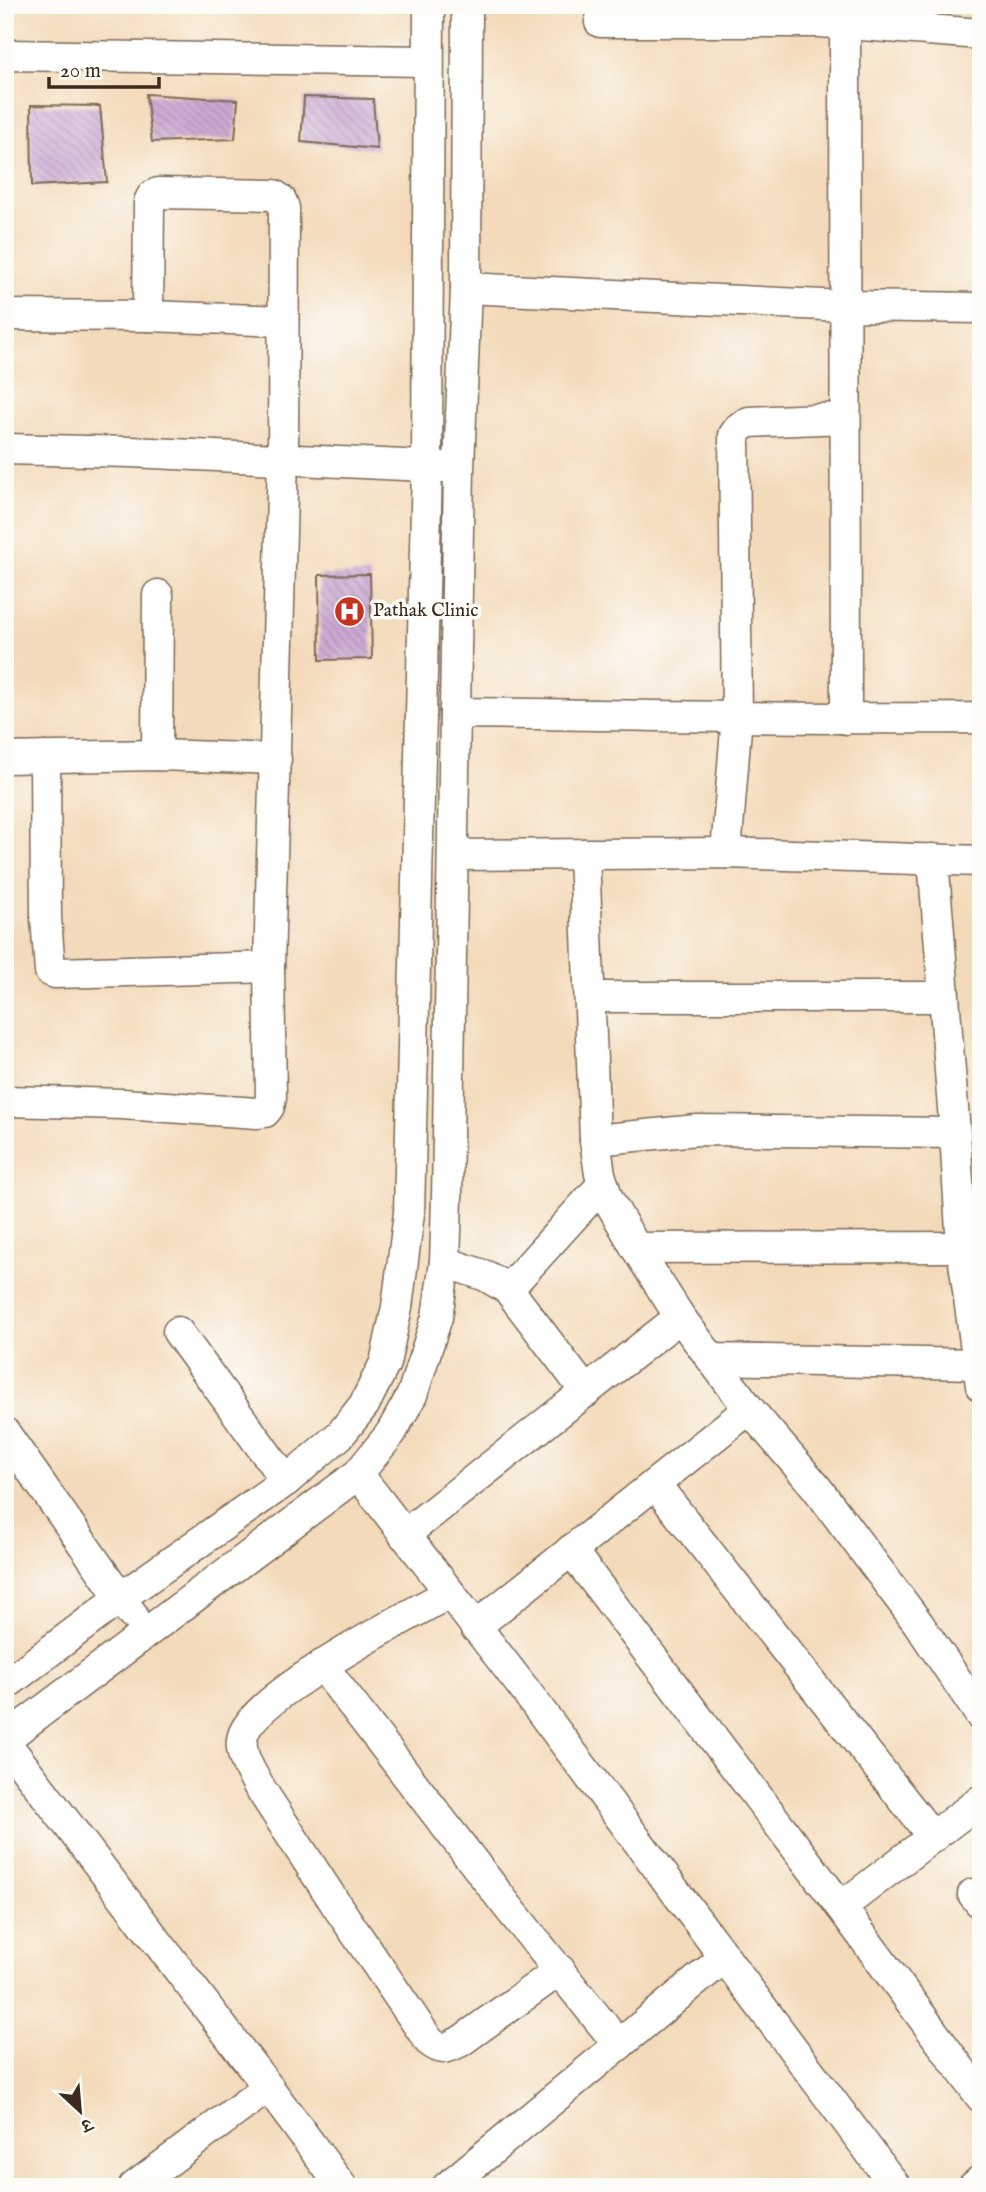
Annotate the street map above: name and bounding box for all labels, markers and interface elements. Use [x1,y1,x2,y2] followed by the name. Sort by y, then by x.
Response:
[49,46,159,90] scale bar
[60,58,101,85] text: 20 m
[333,594,367,628] hospital icon: Pathak Clinic
[373,599,478,623] place label: Pathak Clinic
[46,2076,116,2146] north arrow
[76,2111,98,2138] text: उ

